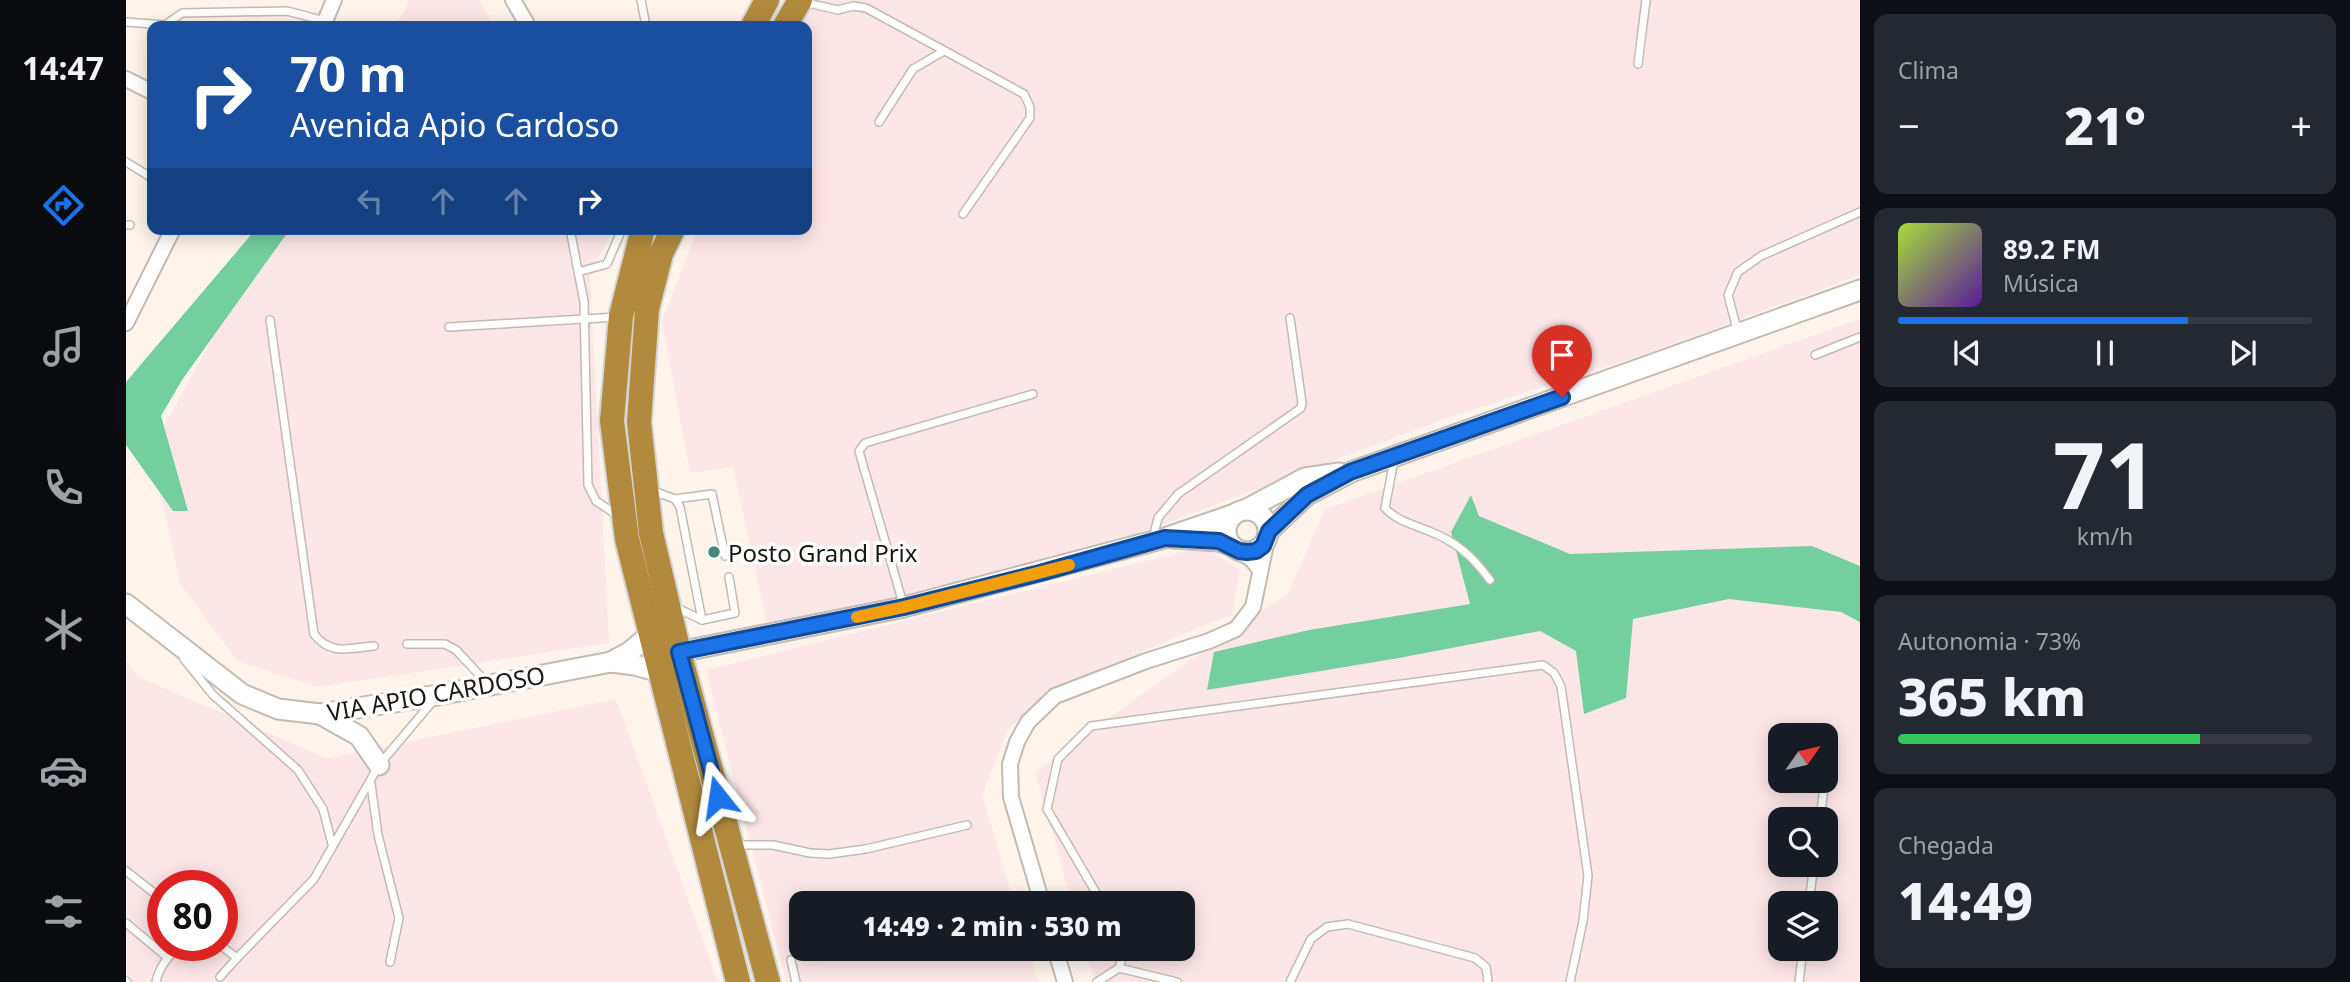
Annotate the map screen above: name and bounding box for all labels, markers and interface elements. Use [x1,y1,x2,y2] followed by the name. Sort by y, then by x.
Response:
[290,40,407,106] text: 70 m
[22,46,104,89] text: 14:47
[175,49,266,140] icon: right
[1898,54,1959,86] text: Clima
[2064,89,2146,160] text: 21°
[1898,99,1920,151] text: −
[2290,99,2312,151] text: +
[290,103,619,146] text: Avenida Apio Cardoso
[39,181,88,230] icon: directions
[351,182,389,220] icon: left
[424,182,462,220] icon: ahead
[497,182,535,220] icon: ahead
[570,182,608,220] icon: right
[2003,231,2100,267] text: 89.2 FM
[2003,267,2079,299] text: Música
[39,322,88,371] icon: music
[1532,325,1592,397] pin
[1948,334,1986,372] icon: previous
[2086,334,2124,372] icon: pause
[2224,334,2262,372] icon: next
[1543,336,1581,374] icon: arrive
[2053,412,2157,536] text: 71
[39,463,88,512] icon: phone
[2077,520,2133,552] text: km/h
[728,536,918,569] place label: Posto Grand Prix
[706,544,722,560] marker: Posto Grand Prix
[39,605,88,654] icon: climate
[1898,625,2081,657] text: Autonomia · 73%
[324,658,548,728] street label: VIA APIO CARDOSO
[1898,660,2086,731] text: 365 km
[1768,723,1838,793] north arrow
[1768,723,1838,961] map controls
[39,746,88,795] icon: car
[681,760,755,834] position arrow
[1768,807,1838,877] button: search
[1898,829,1994,861] text: Chegada
[1898,864,2033,935] text: 14:49
[147,870,238,961] speed limit sign: 80
[39,887,88,936] icon: filters
[1768,891,1838,961] button: layers
[862,908,1122,944] text: 14:49 · 2 min · 530 m

